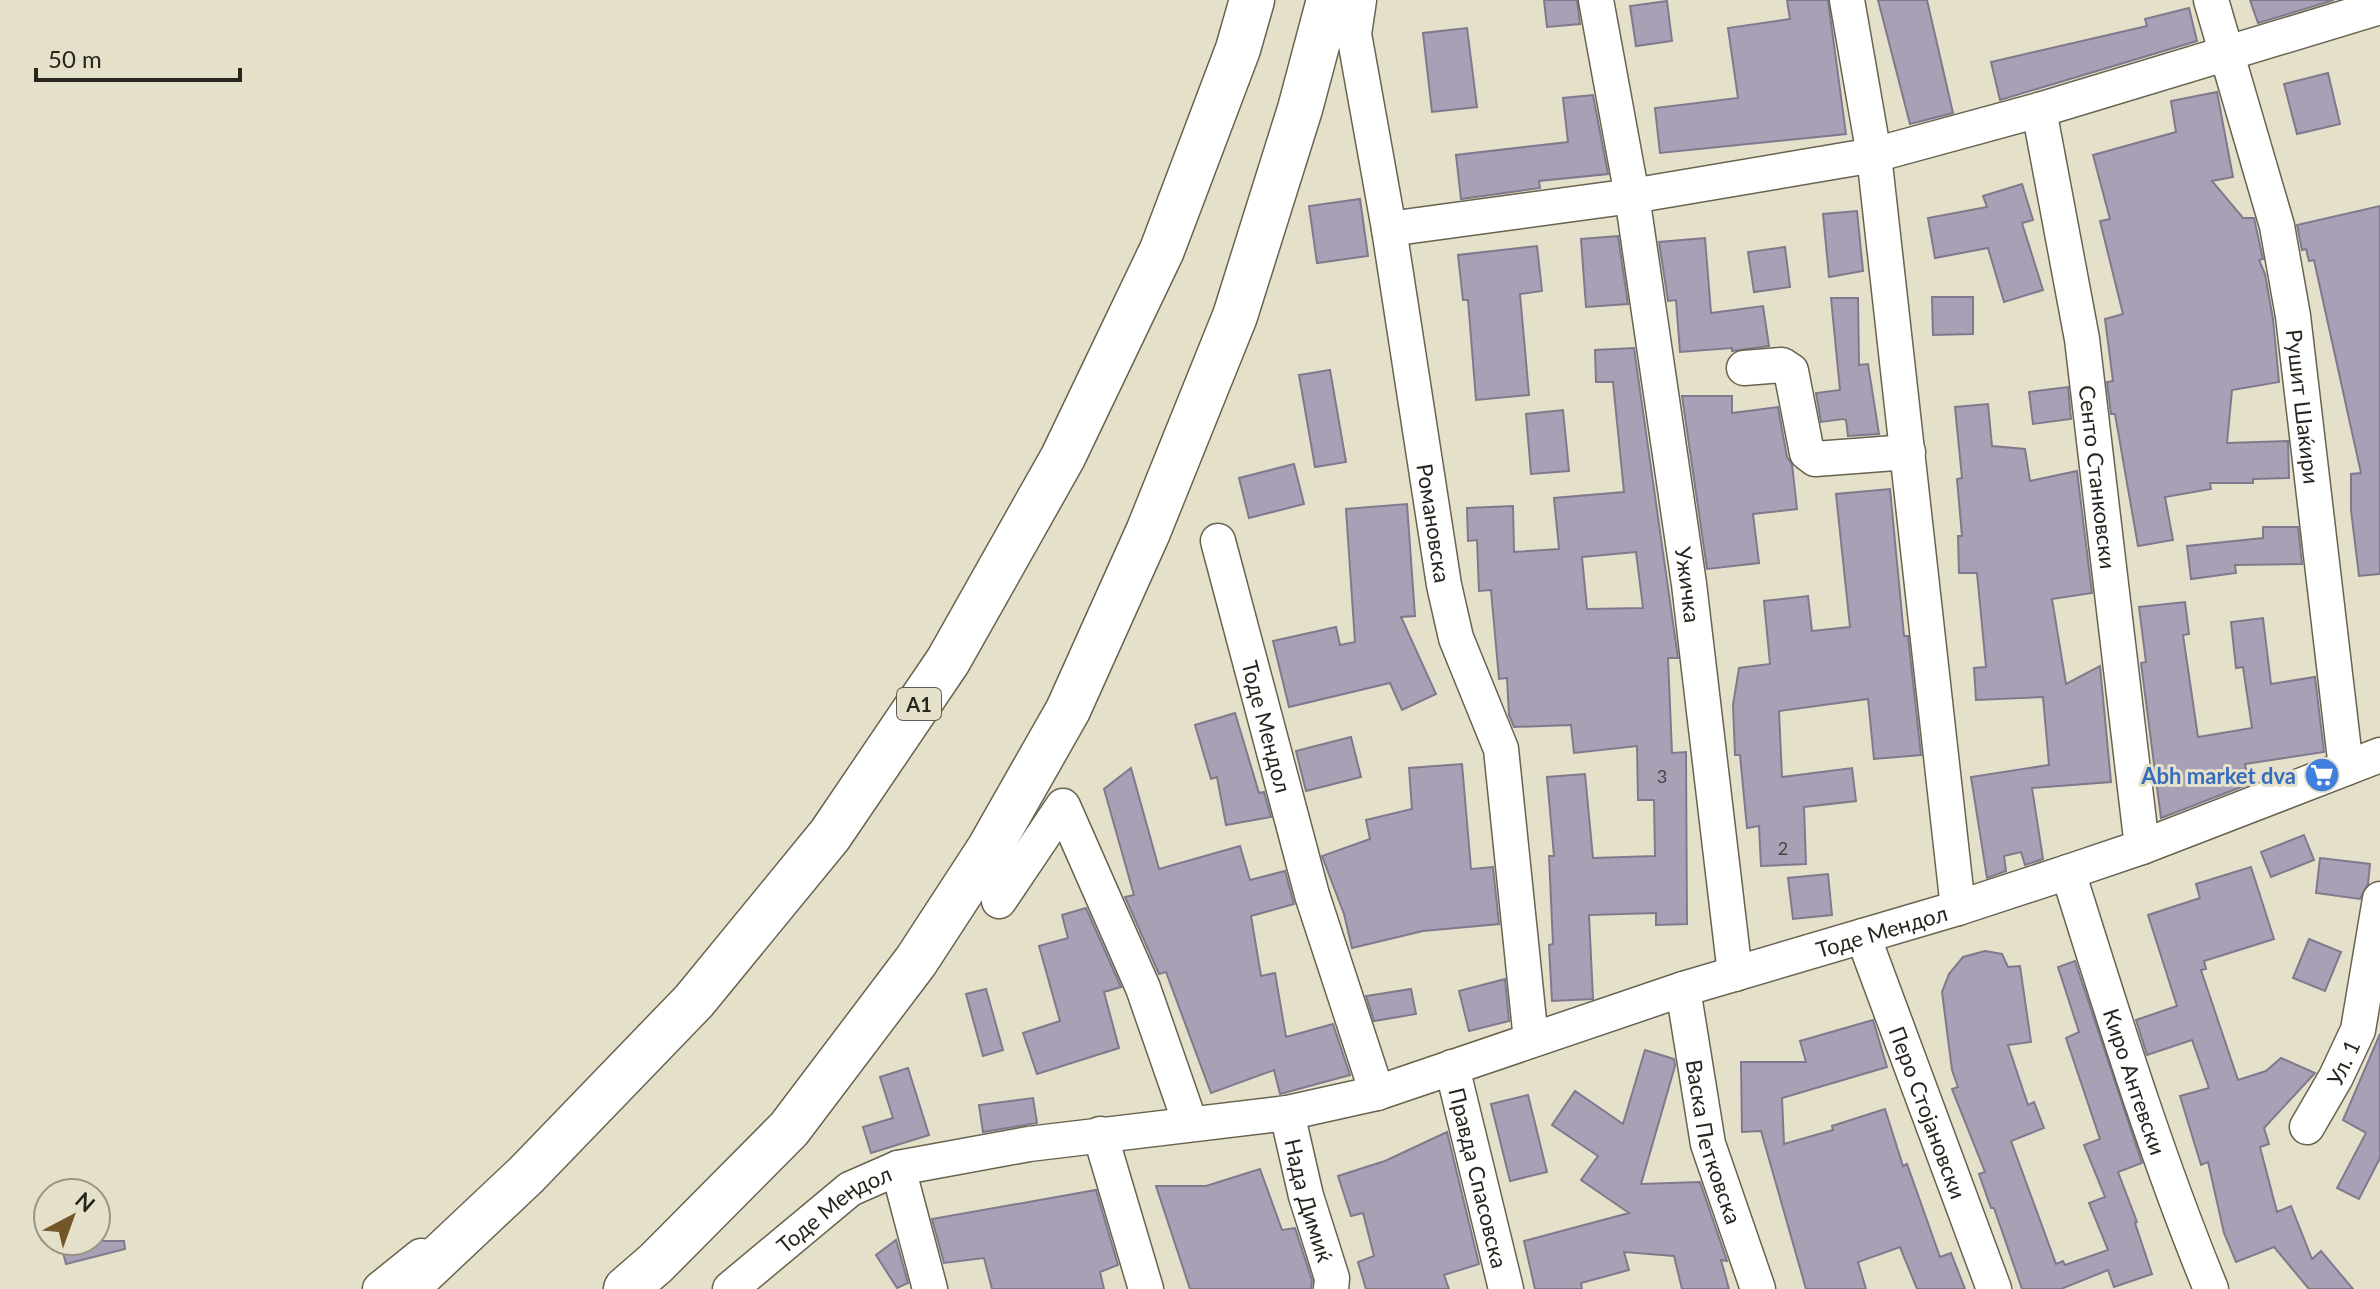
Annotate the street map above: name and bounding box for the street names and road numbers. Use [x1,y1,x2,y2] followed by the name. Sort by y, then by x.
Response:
[2281,328,2326,485] street label: Рушит Шаќири
[2074,384,2123,570] street label: Сенто Станковски
[1412,462,1457,585] street label: Романовска
[1670,545,1707,624] street label: Ужичка
[1237,658,1298,796] street label: Тоде Мендол
[897,688,941,720] road number: A1
[1813,898,1950,963] street label: Тоде Мендол
[2098,1005,2172,1158] street label: Киро Антевски
[1884,1022,1973,1202] street label: Перо Стојановски
[2321,1035,2365,1090] street label: Ул. 1
[1681,1057,1748,1227] street label: Васка Петковска
[1444,1085,1514,1271] street label: Правда Спасовска
[1280,1136,1340,1266] street label: Нада Димиќ
[771,1159,895,1258] street label: Тоде Мендол

